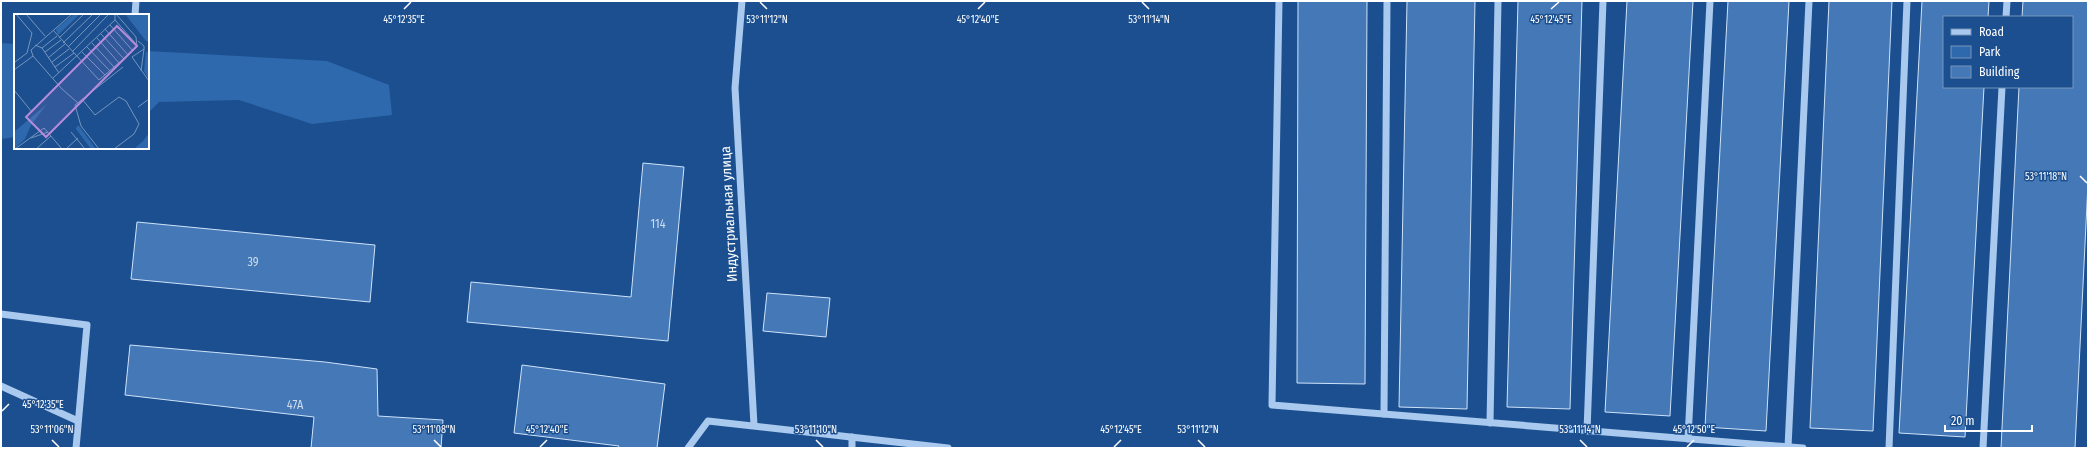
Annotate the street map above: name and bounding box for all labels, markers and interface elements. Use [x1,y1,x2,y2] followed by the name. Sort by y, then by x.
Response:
[14,14,149,149] inset map
[383,14,425,26] text: 45°12'35"E
[746,14,788,26] text: 53°11'12"N
[957,14,999,26] text: 45°12'40"E
[1128,14,1170,26] text: 53°11'14"N
[1530,14,1572,26] text: 45°12'45"E
[1943,16,2073,88] legend
[1979,25,2004,39] text: Road
[1979,45,2001,59] text: Park
[1979,65,2020,79] text: Building
[717,146,741,282] street label: Индустриальная улица
[2025,171,2067,183] text: 53°11'18"N
[650,217,666,231] house number: 114
[247,255,259,269] house number: 39
[287,398,304,412] house number: 47А
[22,399,64,411] text: 45°12'35"E
[1945,407,2032,433] scale bar
[1951,414,1975,428] text: 20 m
[30,424,74,436] text: 53°11'06"N
[412,424,456,436] text: 53°11'08"N
[526,424,568,436] text: 45°12'40"E
[795,424,837,436] text: 53°11'10"N
[1100,424,1142,436] text: 45°12'45"E
[1177,424,1219,436] text: 53°11'12"N
[1559,424,1601,436] text: 53°11'14"N
[1673,424,1716,436] text: 45°12'50"E

